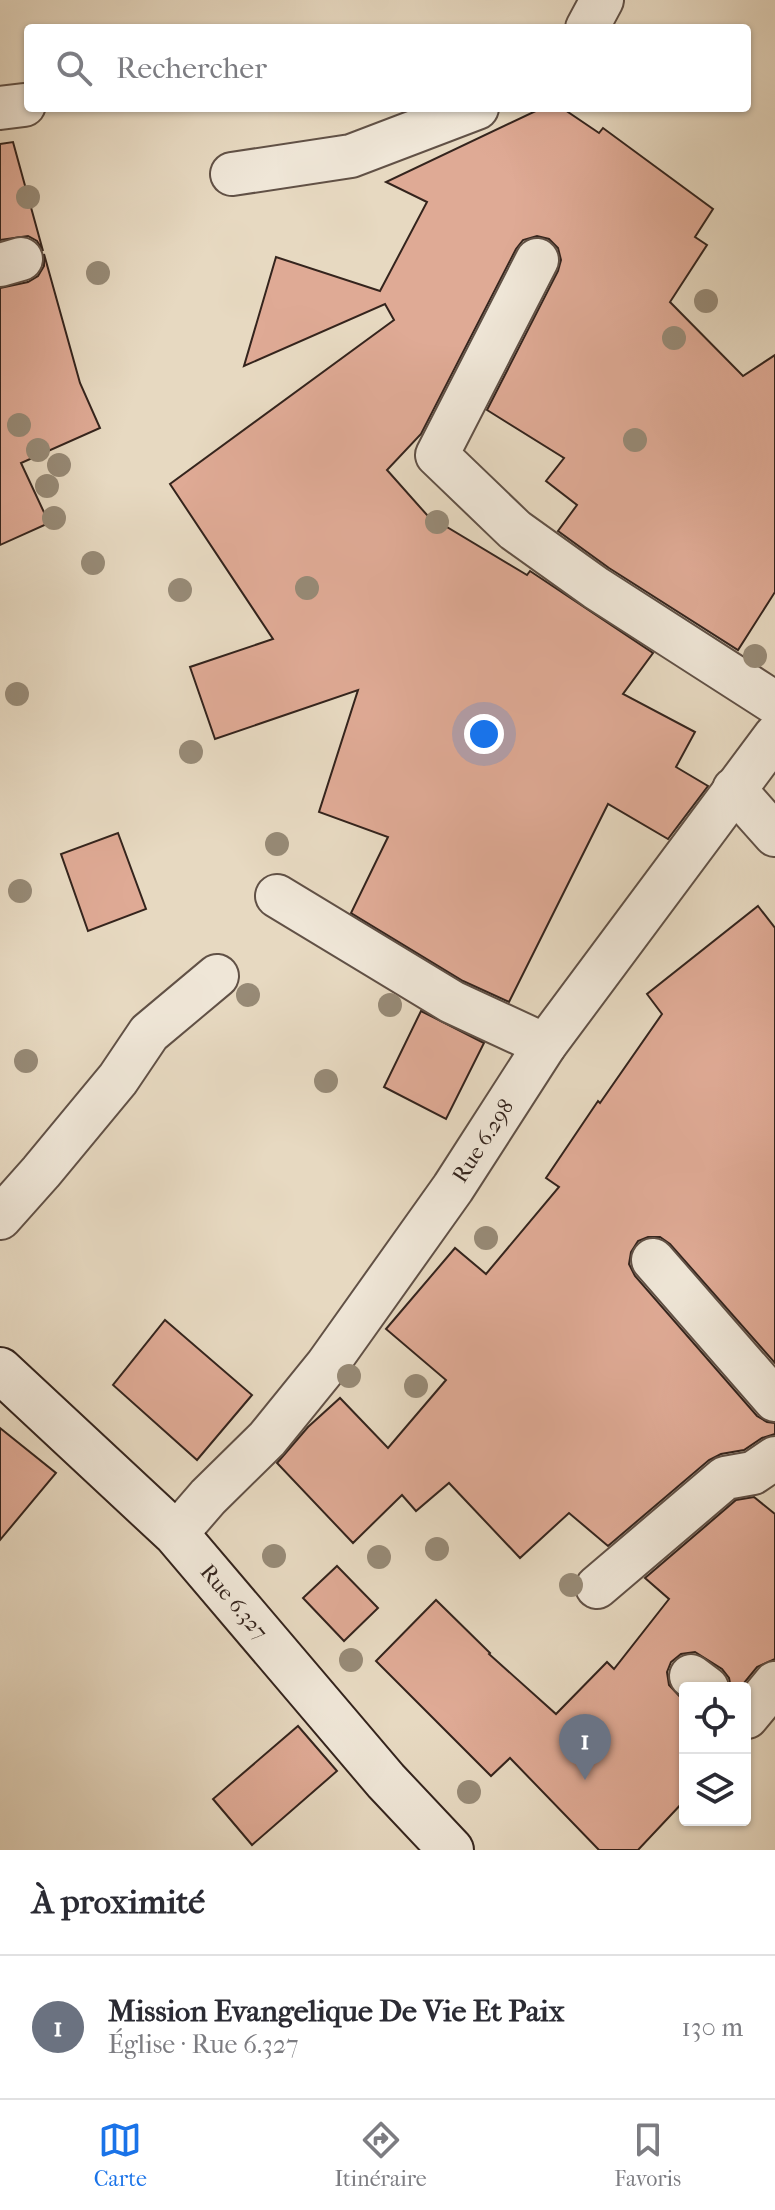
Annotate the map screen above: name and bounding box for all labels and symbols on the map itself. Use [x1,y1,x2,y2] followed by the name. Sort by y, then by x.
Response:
[464,714,504,754] your location
[447,1095,519,1187] street label: Rue 6.298
[195,1559,273,1645] street label: Rue 6.327
[559,1714,611,1780] pin: 1

